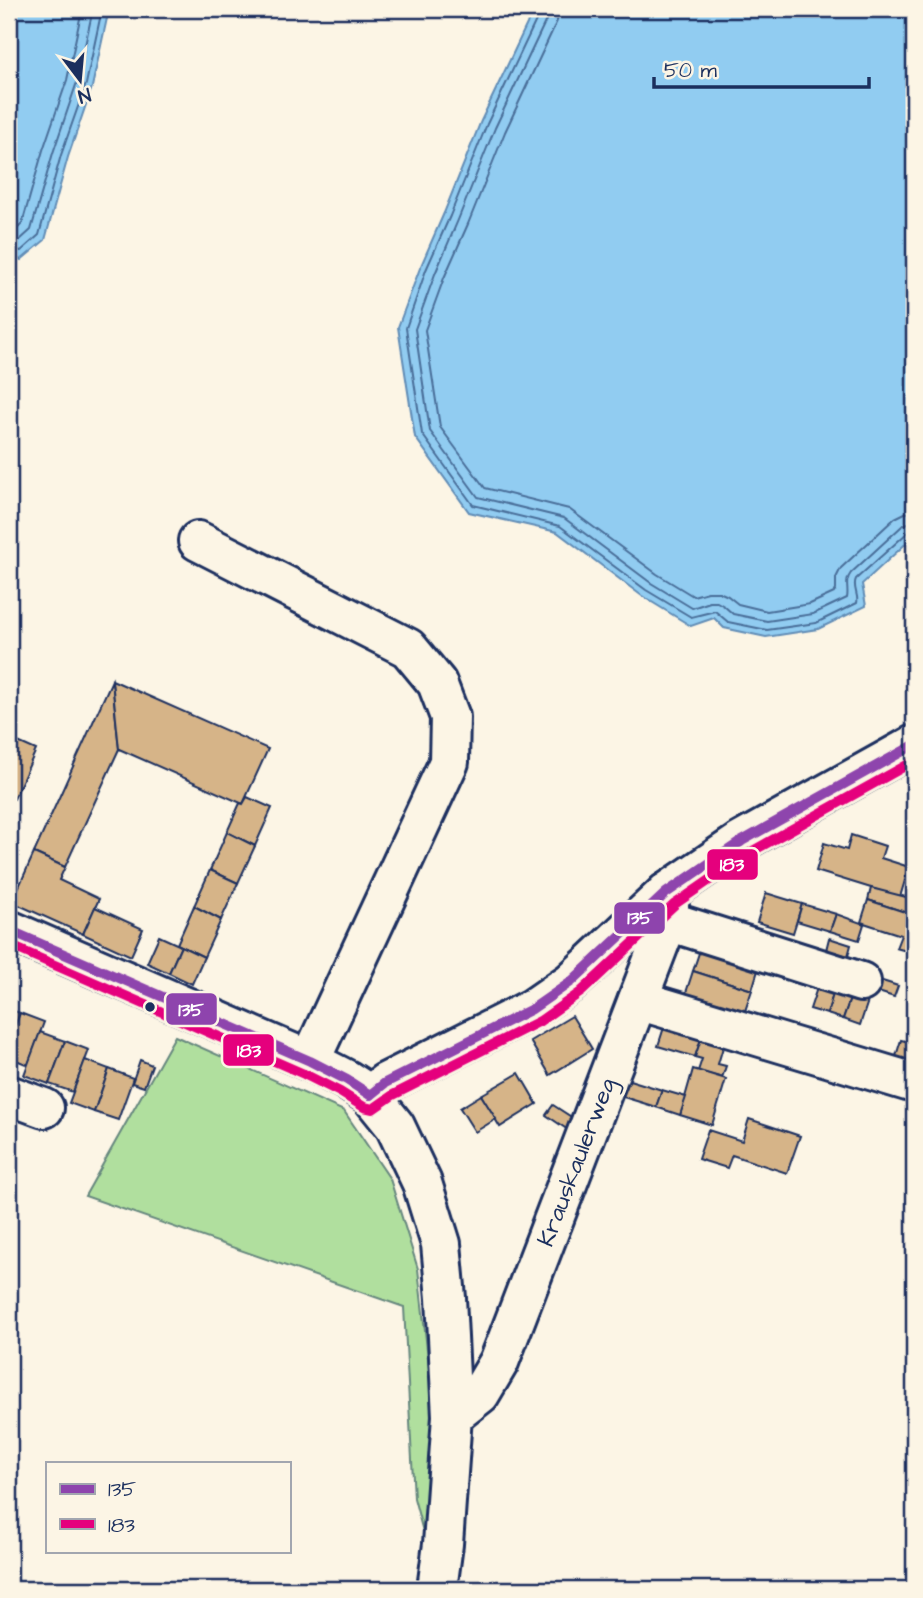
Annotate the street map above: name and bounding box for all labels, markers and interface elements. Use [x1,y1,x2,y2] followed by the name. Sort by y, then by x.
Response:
[46,46,116,116] north arrow
[654,46,869,90] scale bar
[664,56,718,85] text: 50 m
[75,80,94,110] text: N
[706,848,759,881] line badge: 183
[720,852,745,879] text: 183
[613,901,666,935] line badge: 135
[627,905,653,932] text: 135
[165,992,218,1026] line badge: 135
[178,997,204,1024] text: 135
[143,1000,157,1014] unlabelled marker
[222,1033,275,1067] line badge: 183
[237,1038,262,1065] text: 183
[529,1073,626,1252] street label: Krauskaulerweg
[46,1462,290,1552] legend
[108,1475,136,1504] text: 135
[108,1511,135,1540] text: 183

